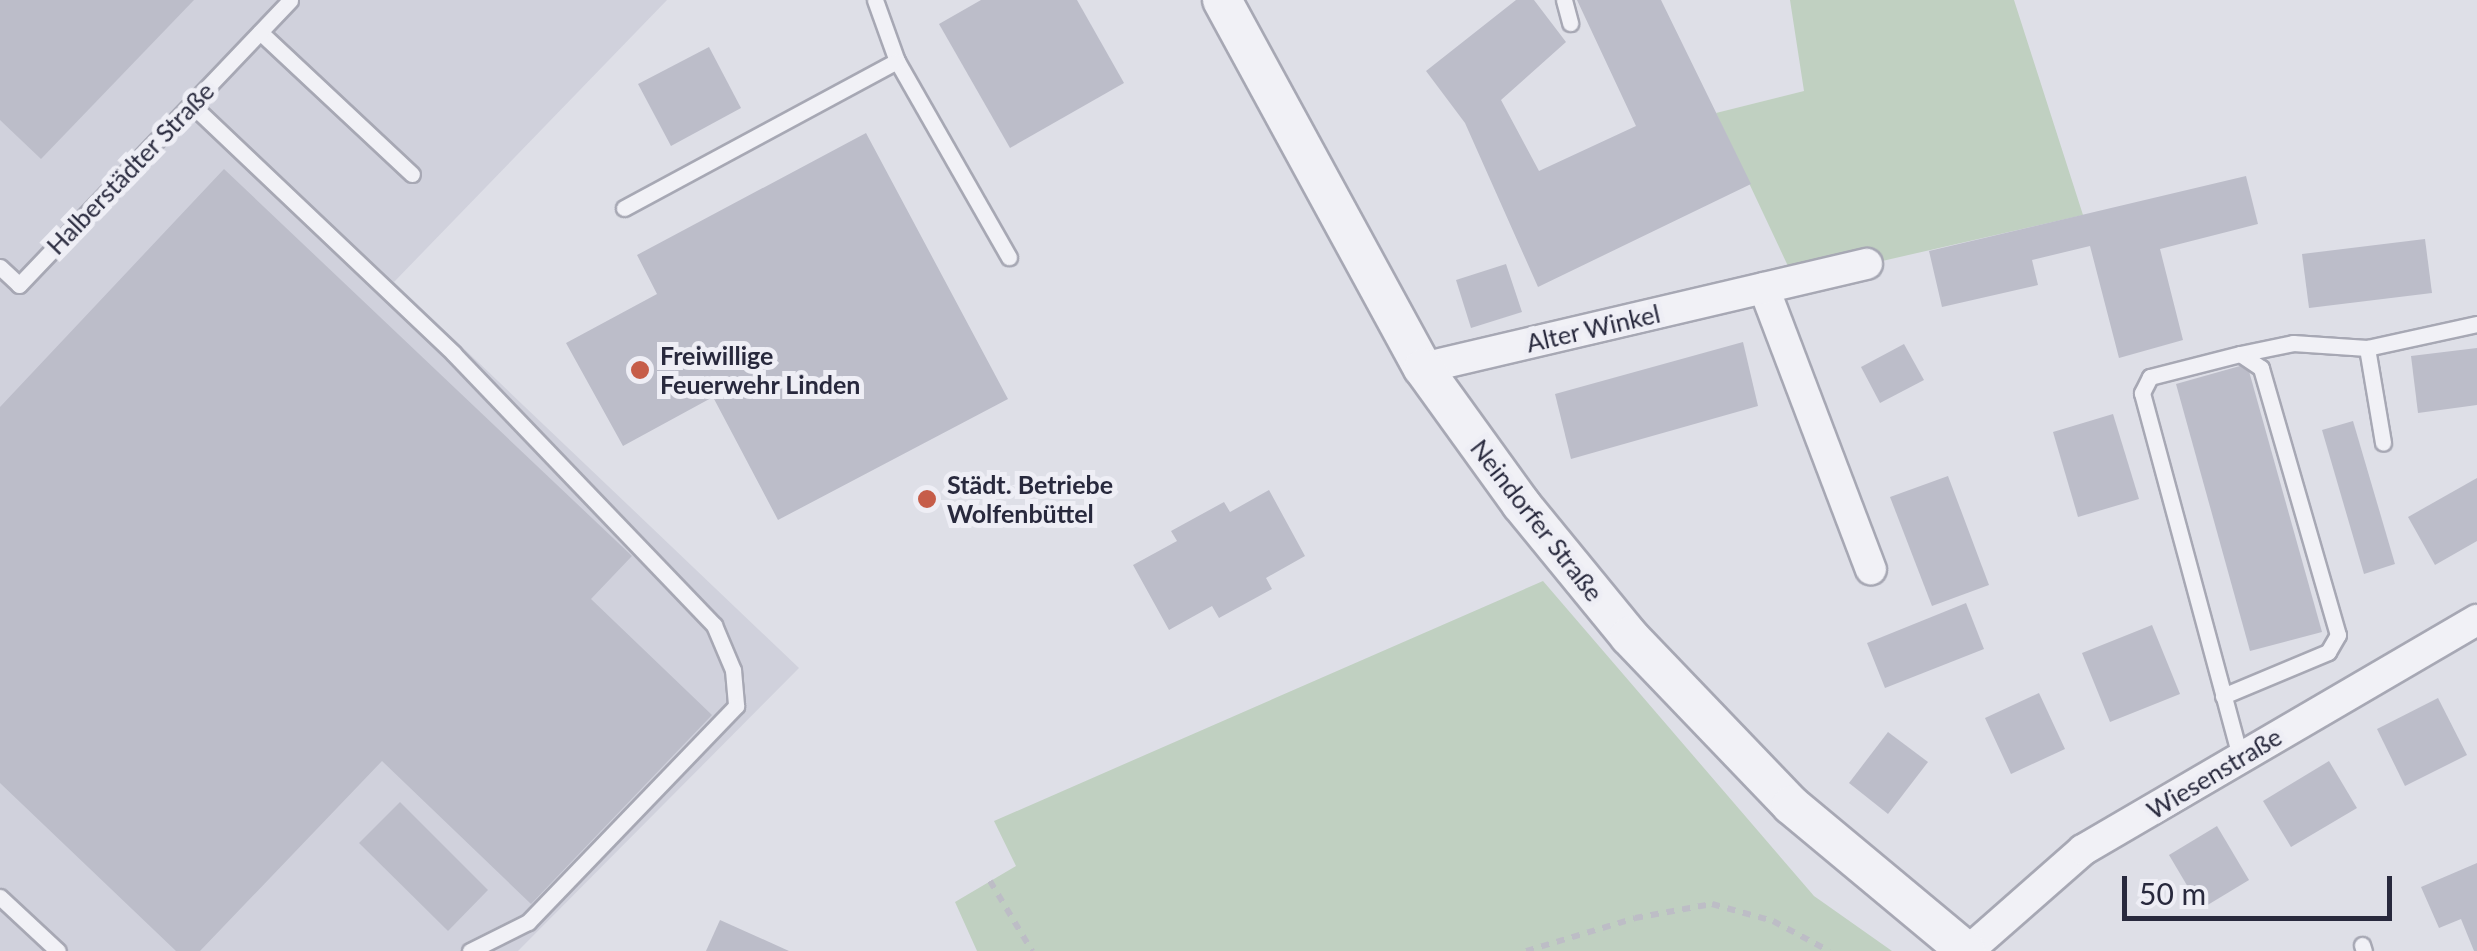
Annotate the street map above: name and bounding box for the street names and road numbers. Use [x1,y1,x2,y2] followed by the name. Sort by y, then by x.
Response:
[40,76,220,260] street label: Halberstädter Straße
[1523,298,1663,358] street label: Alter Winkel
[1464,433,1610,607] street label: Neindorfer Straße
[2141,721,2287,825] street label: Wiesenstraße

